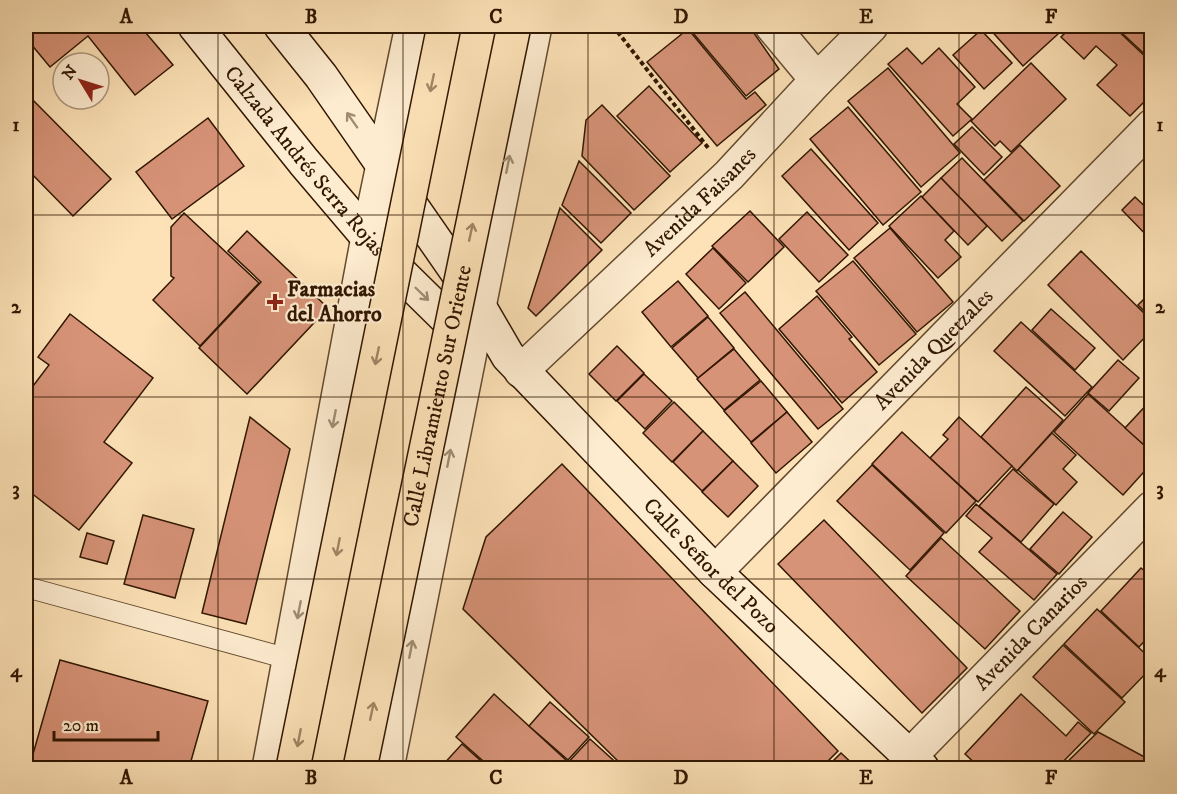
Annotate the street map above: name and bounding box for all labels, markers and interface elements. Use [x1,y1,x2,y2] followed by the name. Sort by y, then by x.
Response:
[119,5,134,30] text: A
[305,5,317,30] text: B
[489,5,503,30] text: C
[674,5,689,30] text: D
[859,5,873,30] text: E
[1045,5,1058,30] text: F
[51,51,111,111] north arrow
[219,60,391,261] street label: Calzada Andrés Serra Rojas
[58,61,82,84] text: N
[426,73,437,92] one-way arrow
[346,112,358,128] one-way arrow
[12,113,20,138] text: 1
[1156,113,1164,138] text: 1
[637,141,762,263] street label: Avenida Faisanes
[503,155,514,174] one-way arrow
[466,223,477,243] one-way arrow
[397,263,478,529] street label: Calle Libramiento Sur Oriente
[287,276,382,328] place label: Farmacias del Ahorro
[868,283,999,416] street label: Avenida Quetzales
[415,287,430,302] one-way arrow
[11,295,22,320] text: 2
[268,295,282,309] marker: Farmacias del Ahorro
[1155,295,1166,320] text: 2
[371,346,382,365] one-way arrow
[328,408,339,428] one-way arrow
[444,449,455,468] one-way arrow
[12,477,20,502] text: 3
[1156,477,1164,502] text: 3
[638,492,785,639] street label: Calle Señor del Pozo
[332,537,343,557] one-way arrow
[968,569,1093,696] street label: Avenida Canarios
[293,600,304,620] one-way arrow
[405,640,417,659] one-way arrow
[10,659,23,684] text: 4
[1154,659,1167,684] text: 4
[367,702,378,722] one-way arrow
[54,704,158,742] scale bar
[63,715,99,737] text: 20 m
[293,728,304,748] one-way arrow
[119,766,134,791] text: A
[305,766,317,791] text: B
[489,766,503,791] text: C
[674,766,689,791] text: D
[859,766,873,791] text: E
[1045,766,1058,791] text: F

